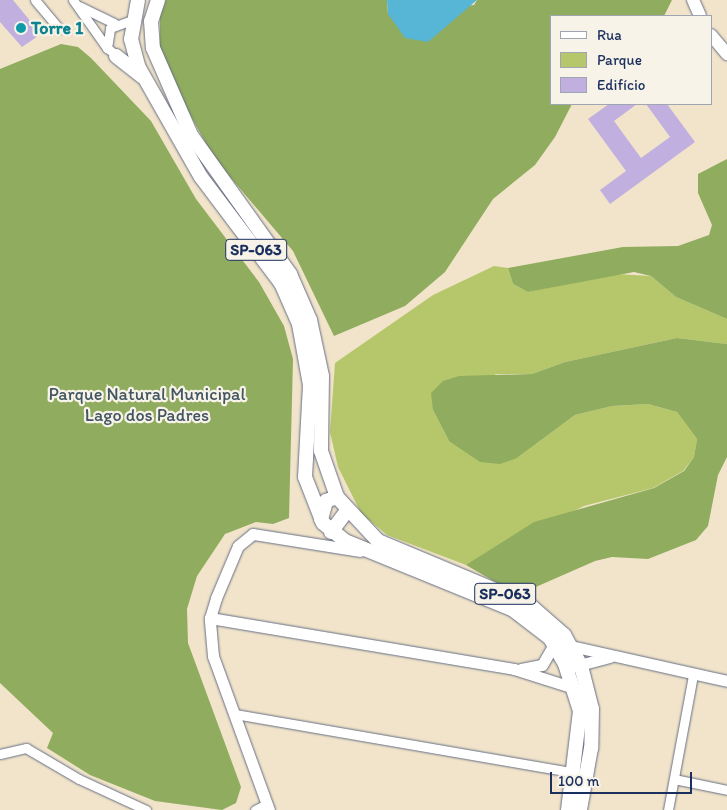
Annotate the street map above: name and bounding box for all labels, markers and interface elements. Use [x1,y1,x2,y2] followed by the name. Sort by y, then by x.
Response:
[550,15,712,105] legend
[31,17,83,39] place label: Torre 1
[15,22,27,34] marker: Torre 1
[597,26,622,44] text: Rua
[597,51,642,69] text: Parque
[597,76,645,94] text: Edifício
[225,236,287,264] road number: SP-063
[49,384,245,426] park label: Parque Natural Municipal Lago dos Padres
[474,580,536,608] road number: SP-063
[552,762,694,794] scale bar
[558,772,599,790] text: 100 m

